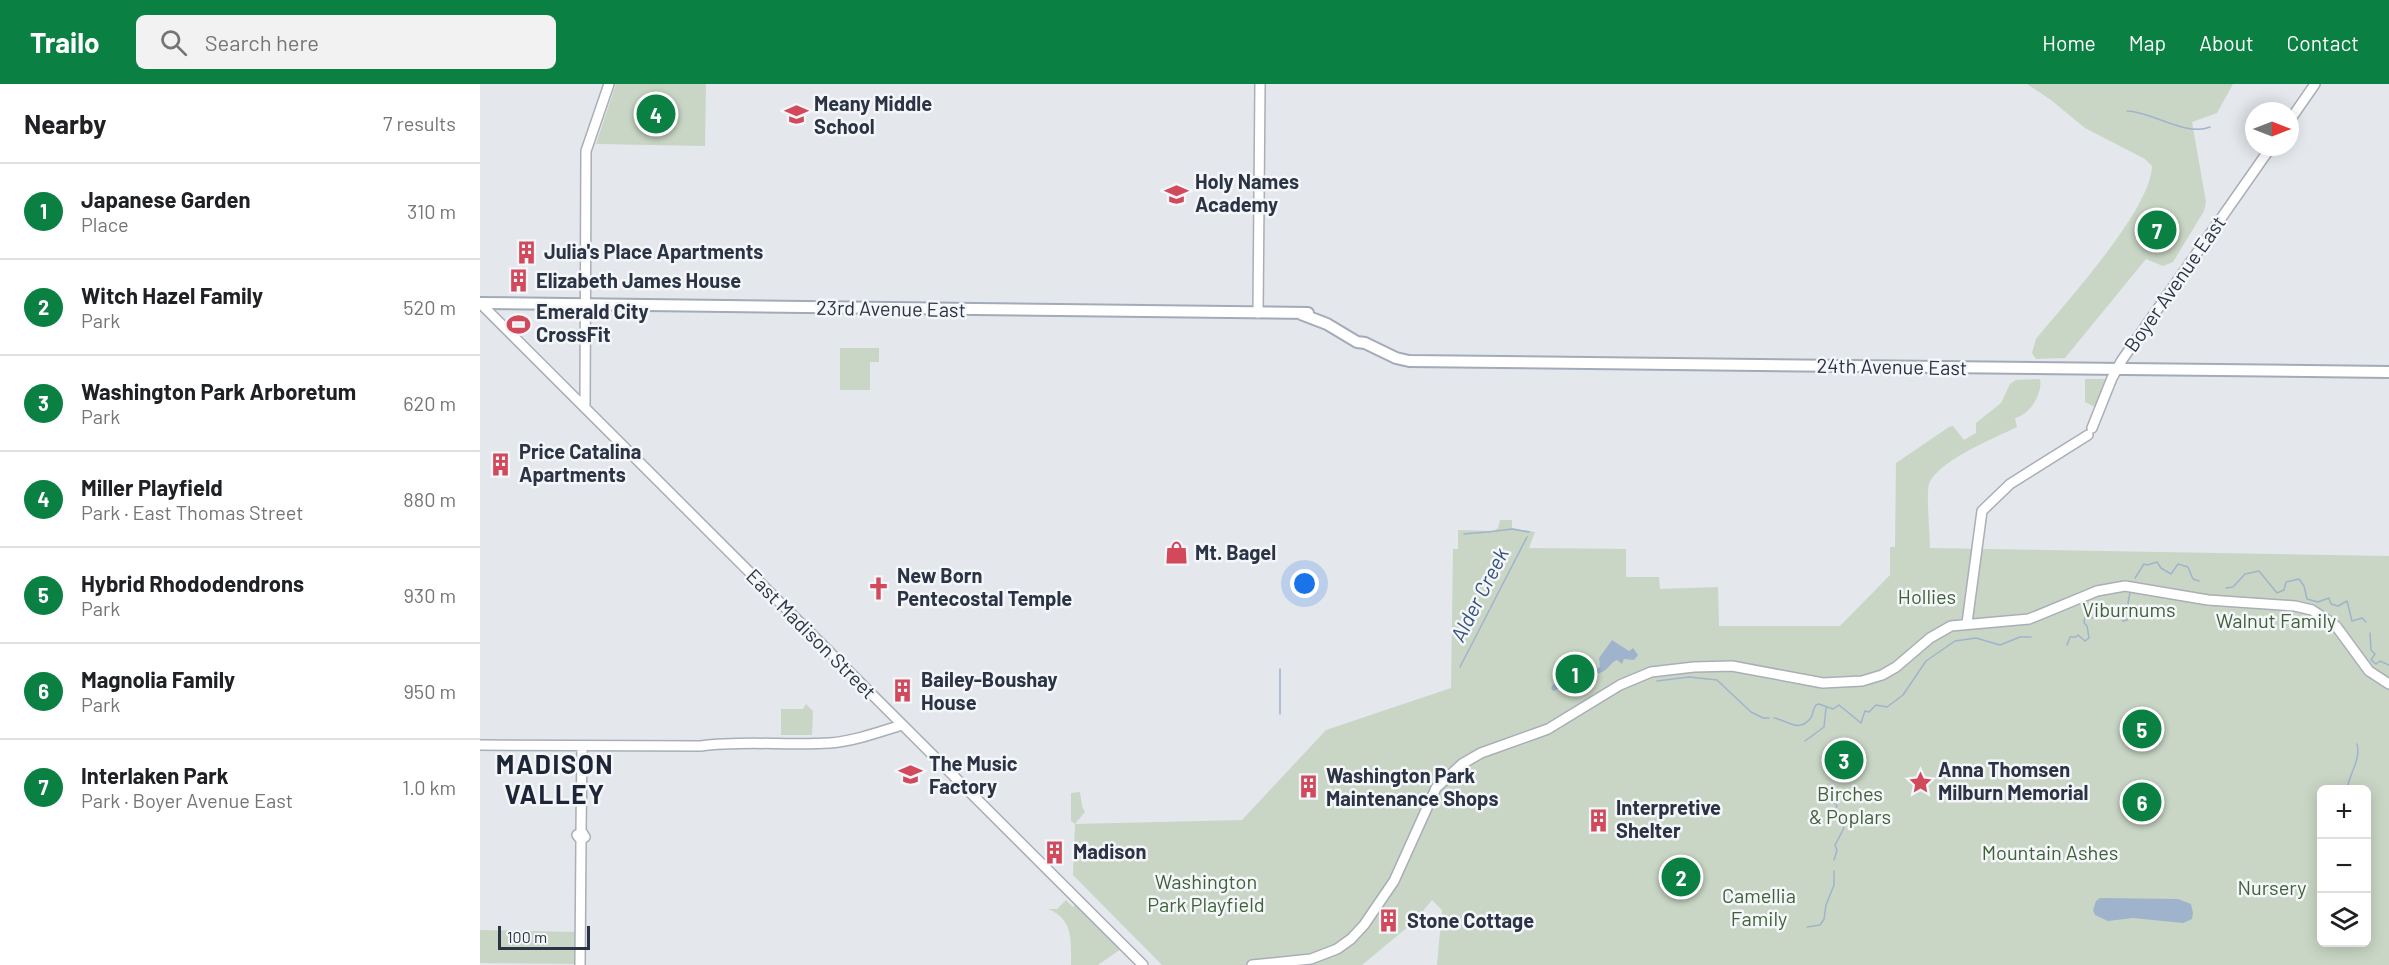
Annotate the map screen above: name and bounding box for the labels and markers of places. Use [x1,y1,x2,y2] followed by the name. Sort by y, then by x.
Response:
[814,91,932,138] place label: Meany Middle School
[636,92,675,136] pin: 4
[783,102,809,128] school or university icon: Meany Middle School
[1195,169,1299,216] place label: Holy Names Academy
[1164,181,1190,207] school or university icon: Holy Names Academy
[2138,208,2176,252] pin: 7
[513,239,539,265] building icon: Julia's Place Apartments
[544,239,763,263] place label: Julia's Place Apartments
[505,268,531,294] building icon: Elizabeth James House
[536,268,741,292] place label: Elizabeth James House
[536,299,648,346] place label: Emerald City CrossFit
[505,311,531,337] sports icon: Emerald City CrossFit
[519,439,641,486] place label: Price Catalina Apartments
[488,451,514,477] building icon: Price Catalina Apartments
[1164,540,1190,566] shop icon: Mt. Bagel
[1195,540,1276,564] place label: Mt. Bagel
[897,563,1072,610] place label: New Born Pentecostal Temple
[866,575,892,601] church icon: New Born Pentecostal Temple
[1556,652,1594,696] pin: 1
[921,667,1058,714] place label: Bailey-Boushay House
[890,678,916,704] building icon: Bailey-Boushay House
[2122,706,2162,752] pin: 5
[1824,738,1864,782] pin: 3
[929,751,1018,798] place label: The Music Factory
[1938,757,2088,804] place label: Anna Thomsen Milburn Memorial
[898,762,924,788] school or university icon: The Music Factory
[1326,763,1499,810] place label: Washington Park Maintenance Shops
[1907,769,1933,795] place icon: Anna Thomsen Milburn Memorial
[1295,774,1321,800] building icon: Washington Park Maintenance Shops
[2122,780,2162,824] pin: 6
[1616,795,1721,842] place label: Interpretive Shelter
[1585,807,1611,833] building icon: Interpretive Shelter
[1042,839,1068,865] building icon: Madison
[1073,839,1146,863] place label: Madison
[1662,854,1700,900] pin: 2
[1376,908,1402,934] building icon: Stone Cottage
[1407,908,1534,932] place label: Stone Cottage

